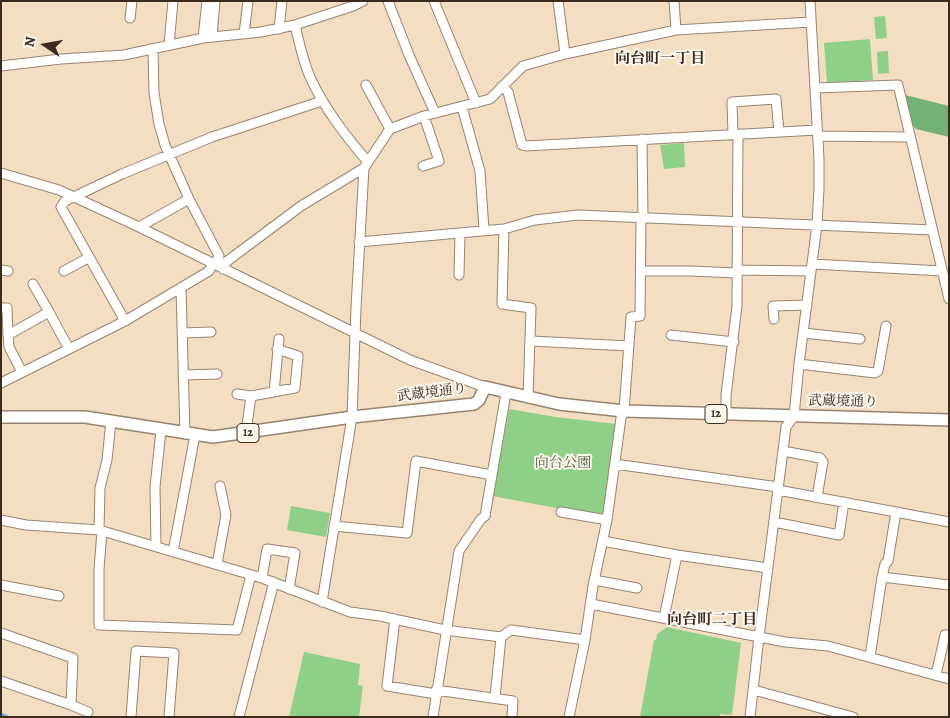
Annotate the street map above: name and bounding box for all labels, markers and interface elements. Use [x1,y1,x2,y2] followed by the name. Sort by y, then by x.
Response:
[20,20,70,70] north arrow
[19,35,40,49] text: N
[615,50,705,68] district label: 向台町一丁目
[396,380,468,406] street label: 武蔵境通り
[808,393,878,411] street label: 武蔵境通り
[705,404,727,424] road number: 12
[237,423,259,442] road number: 12
[535,456,591,472] park label: 向台公園
[667,611,757,629] district label: 向台町二丁目

